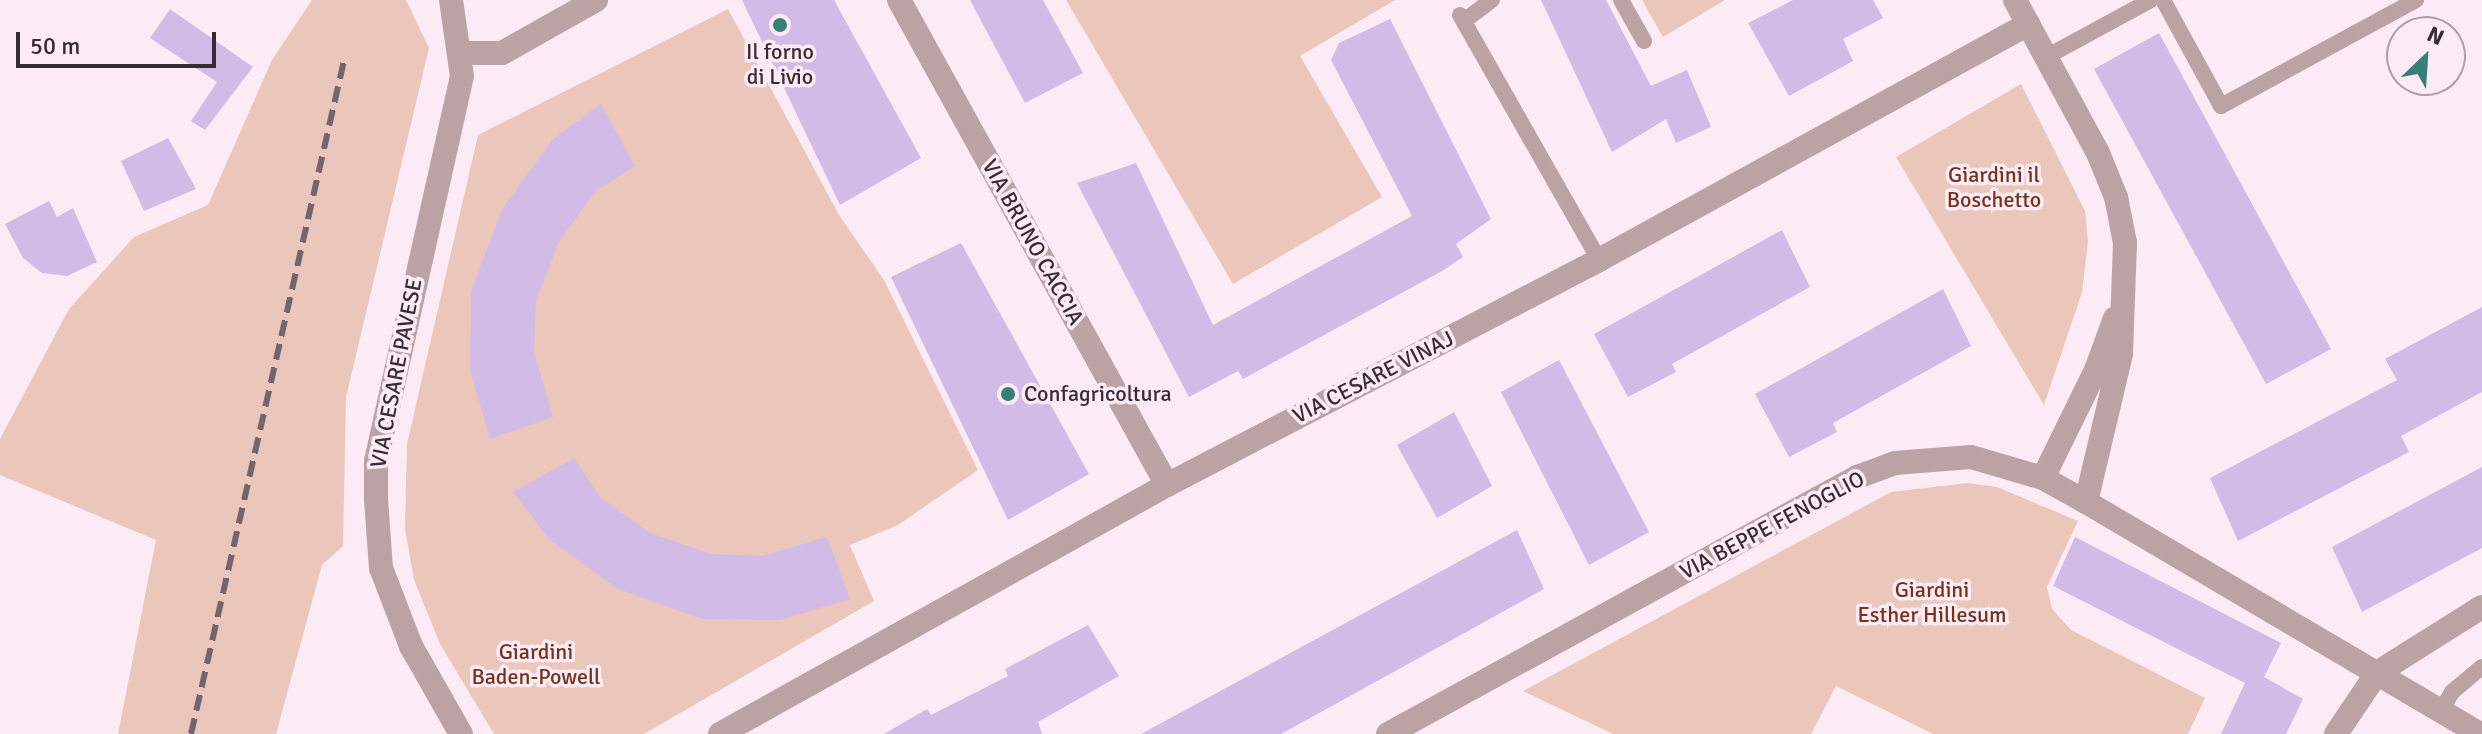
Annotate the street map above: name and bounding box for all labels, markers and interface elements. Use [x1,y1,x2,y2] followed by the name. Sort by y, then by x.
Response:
[20,16,220,66] scale bar
[771,16,789,34] marker: Il forno di Livio
[2386,16,2466,96] north arrow
[2423,20,2448,51] text: N
[30,31,80,61] text: 50 m
[746,38,814,90] place label: Il forno di Livio
[977,155,1089,329] street label: VIA BRUNO CACCIA
[1947,161,2041,212] park label: Giardini il Boschetto
[365,276,427,470] street label: VIA CESARE PAVESE
[1288,325,1458,429] street label: VIA CESARE VINAJ
[1024,381,1172,407] place label: Confagricoltura
[999,385,1017,403] marker: Confagricoltura
[1675,465,1869,585] street label: VIA BEPPE FENOGLIO
[1857,576,2007,628] park label: Giardini Esther Hillesum
[471,638,601,690] park label: Giardini Baden-Powell

